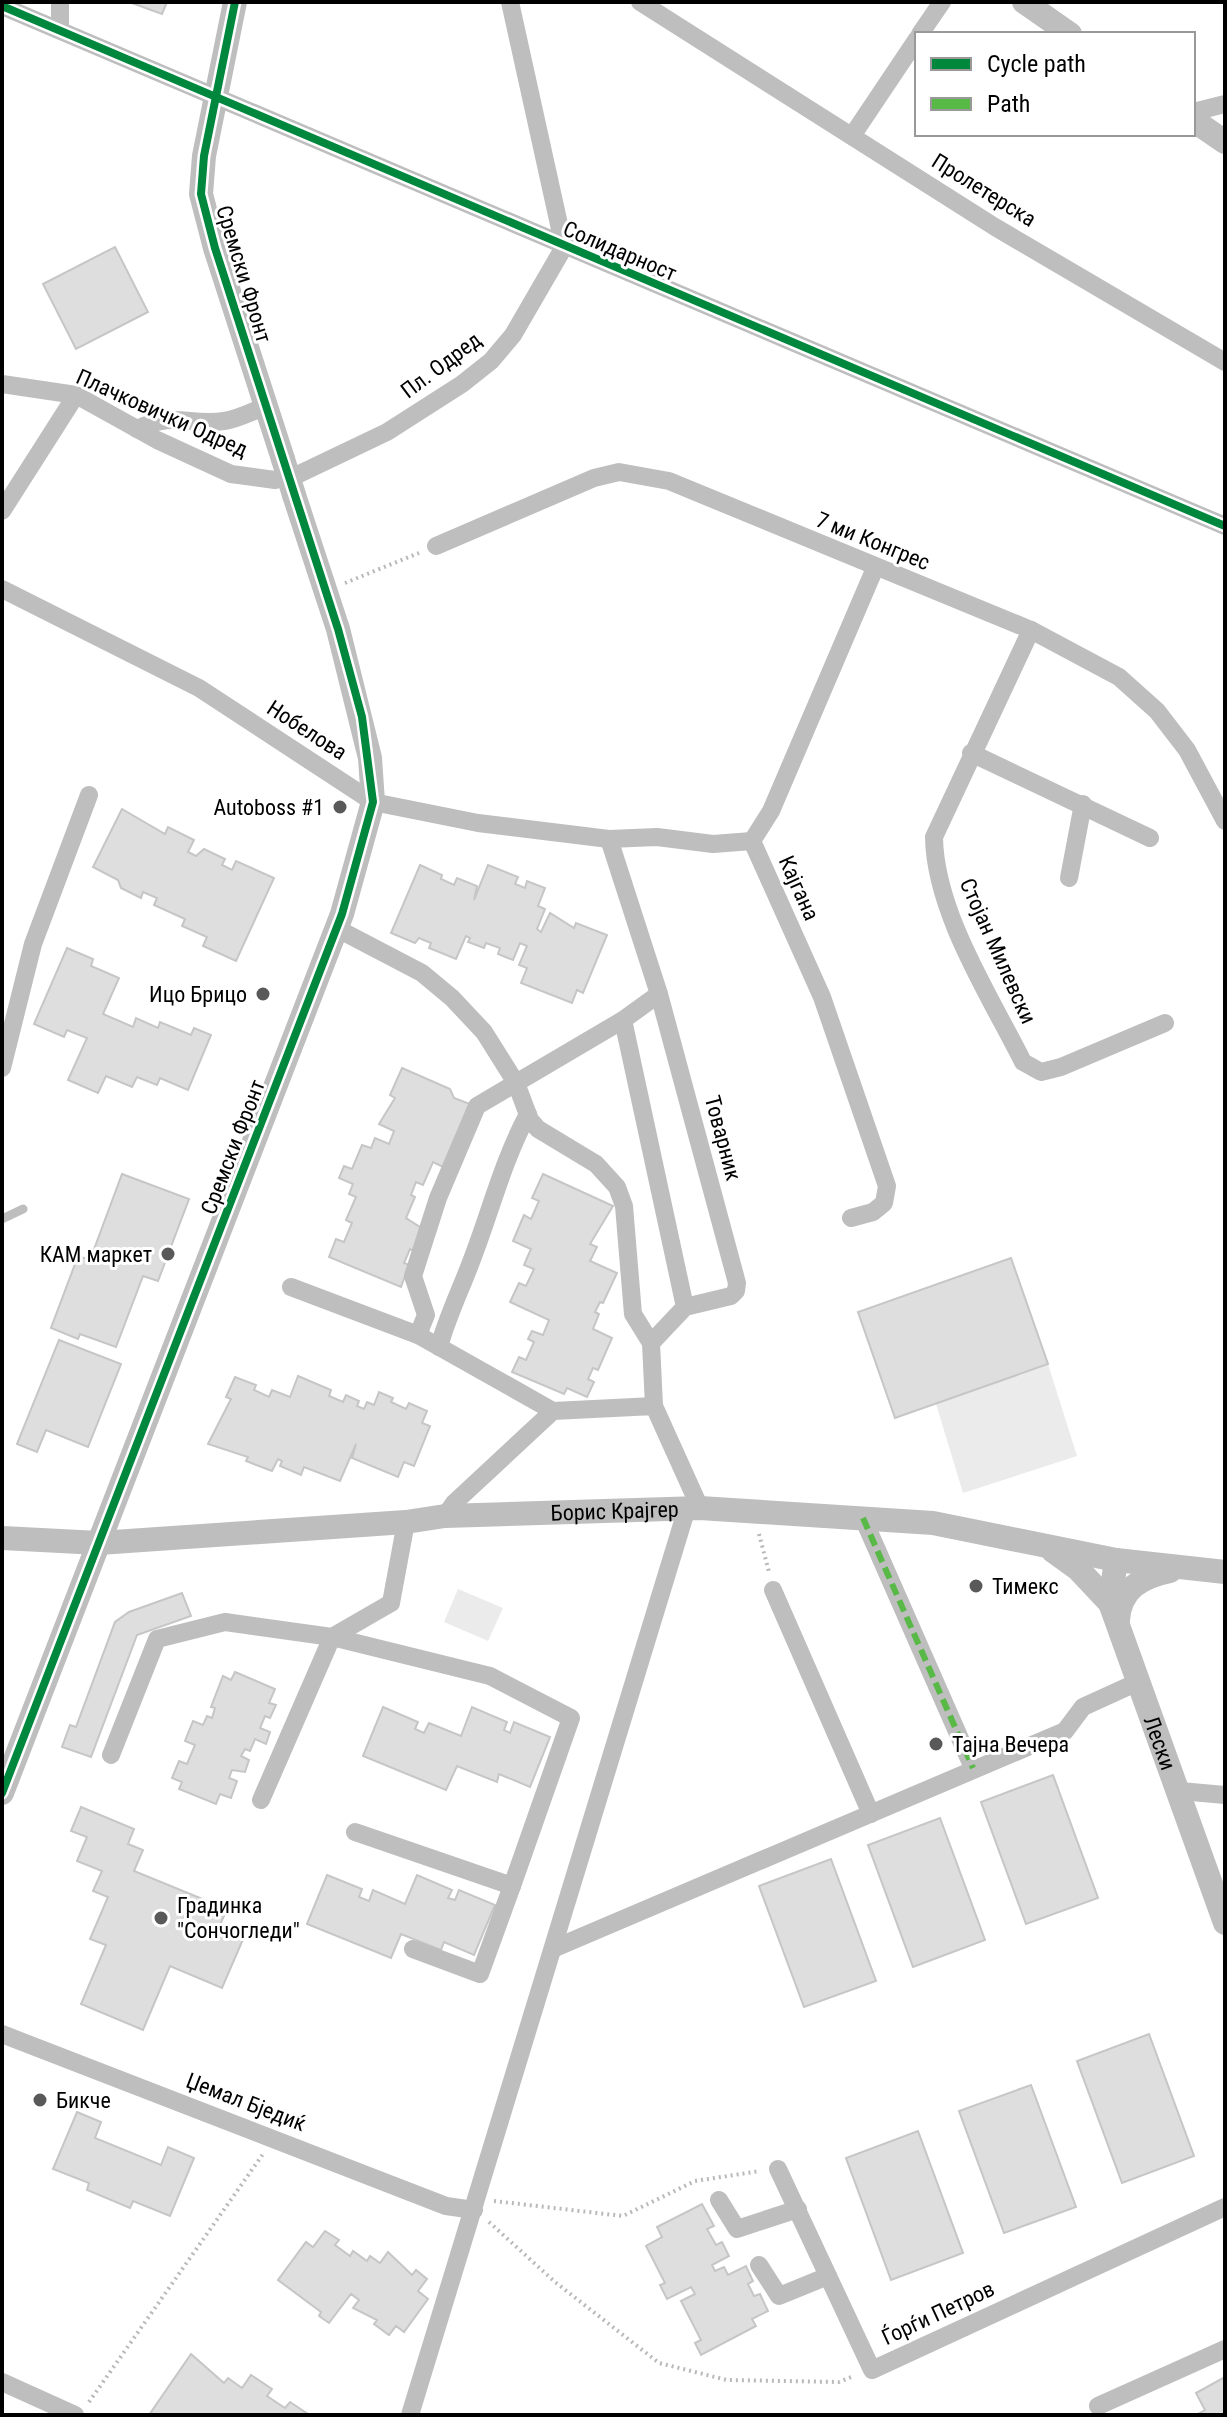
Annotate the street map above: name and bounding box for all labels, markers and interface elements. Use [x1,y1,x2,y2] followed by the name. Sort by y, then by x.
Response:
[915,32,1195,136] legend
[987,50,1086,78] text: Cycle path
[987,90,1030,118] text: Path
[927,148,1041,232] street label: Пролетерска
[211,202,277,346] street label: Сремски Фронт
[560,216,680,286] street label: Солидарност
[396,327,486,403] street label: Пл. Одред
[72,364,252,462] street label: Плачковички Одред
[813,507,933,575] street label: 7 ми Конгрес
[263,695,351,765] street label: Нобелова
[214,795,324,820] place label: Autoboss #1
[331,798,349,816] marker: Autoboss #1
[774,852,824,924] street label: Кајгана
[955,874,1041,1028] street label: Стојан Милевски
[149,982,247,1007] place label: Ицо Брицо
[254,985,272,1003] marker: Ицо Брицо
[196,1076,270,1218] street label: Сремски Фронт
[700,1093,746,1184] street label: Товарник
[40,1242,152,1267] place label: КАМ маркет
[159,1245,177,1263] marker: КАМ маркет
[550,1496,679,1525] street label: Борис Крајгер
[992,1574,1059,1599] place label: Тимекс
[967,1577,985,1595] marker: Тимекс
[1139,1712,1181,1773] street label: Лески
[952,1732,1069,1757] place label: Тајна Вечера
[927,1735,945,1753] marker: Тајна Вечера
[177,1893,300,1943] place label: Градинка "Сончогледи"
[152,1909,170,1927] marker: Градинка "Сончогледи"
[183,2068,310,2136] street label: Џемал Бједиќ
[56,2088,111,2113] place label: Бикче
[31,2091,49,2109] marker: Бикче
[878,2276,998,2350] street label: Ѓорѓи Петров

